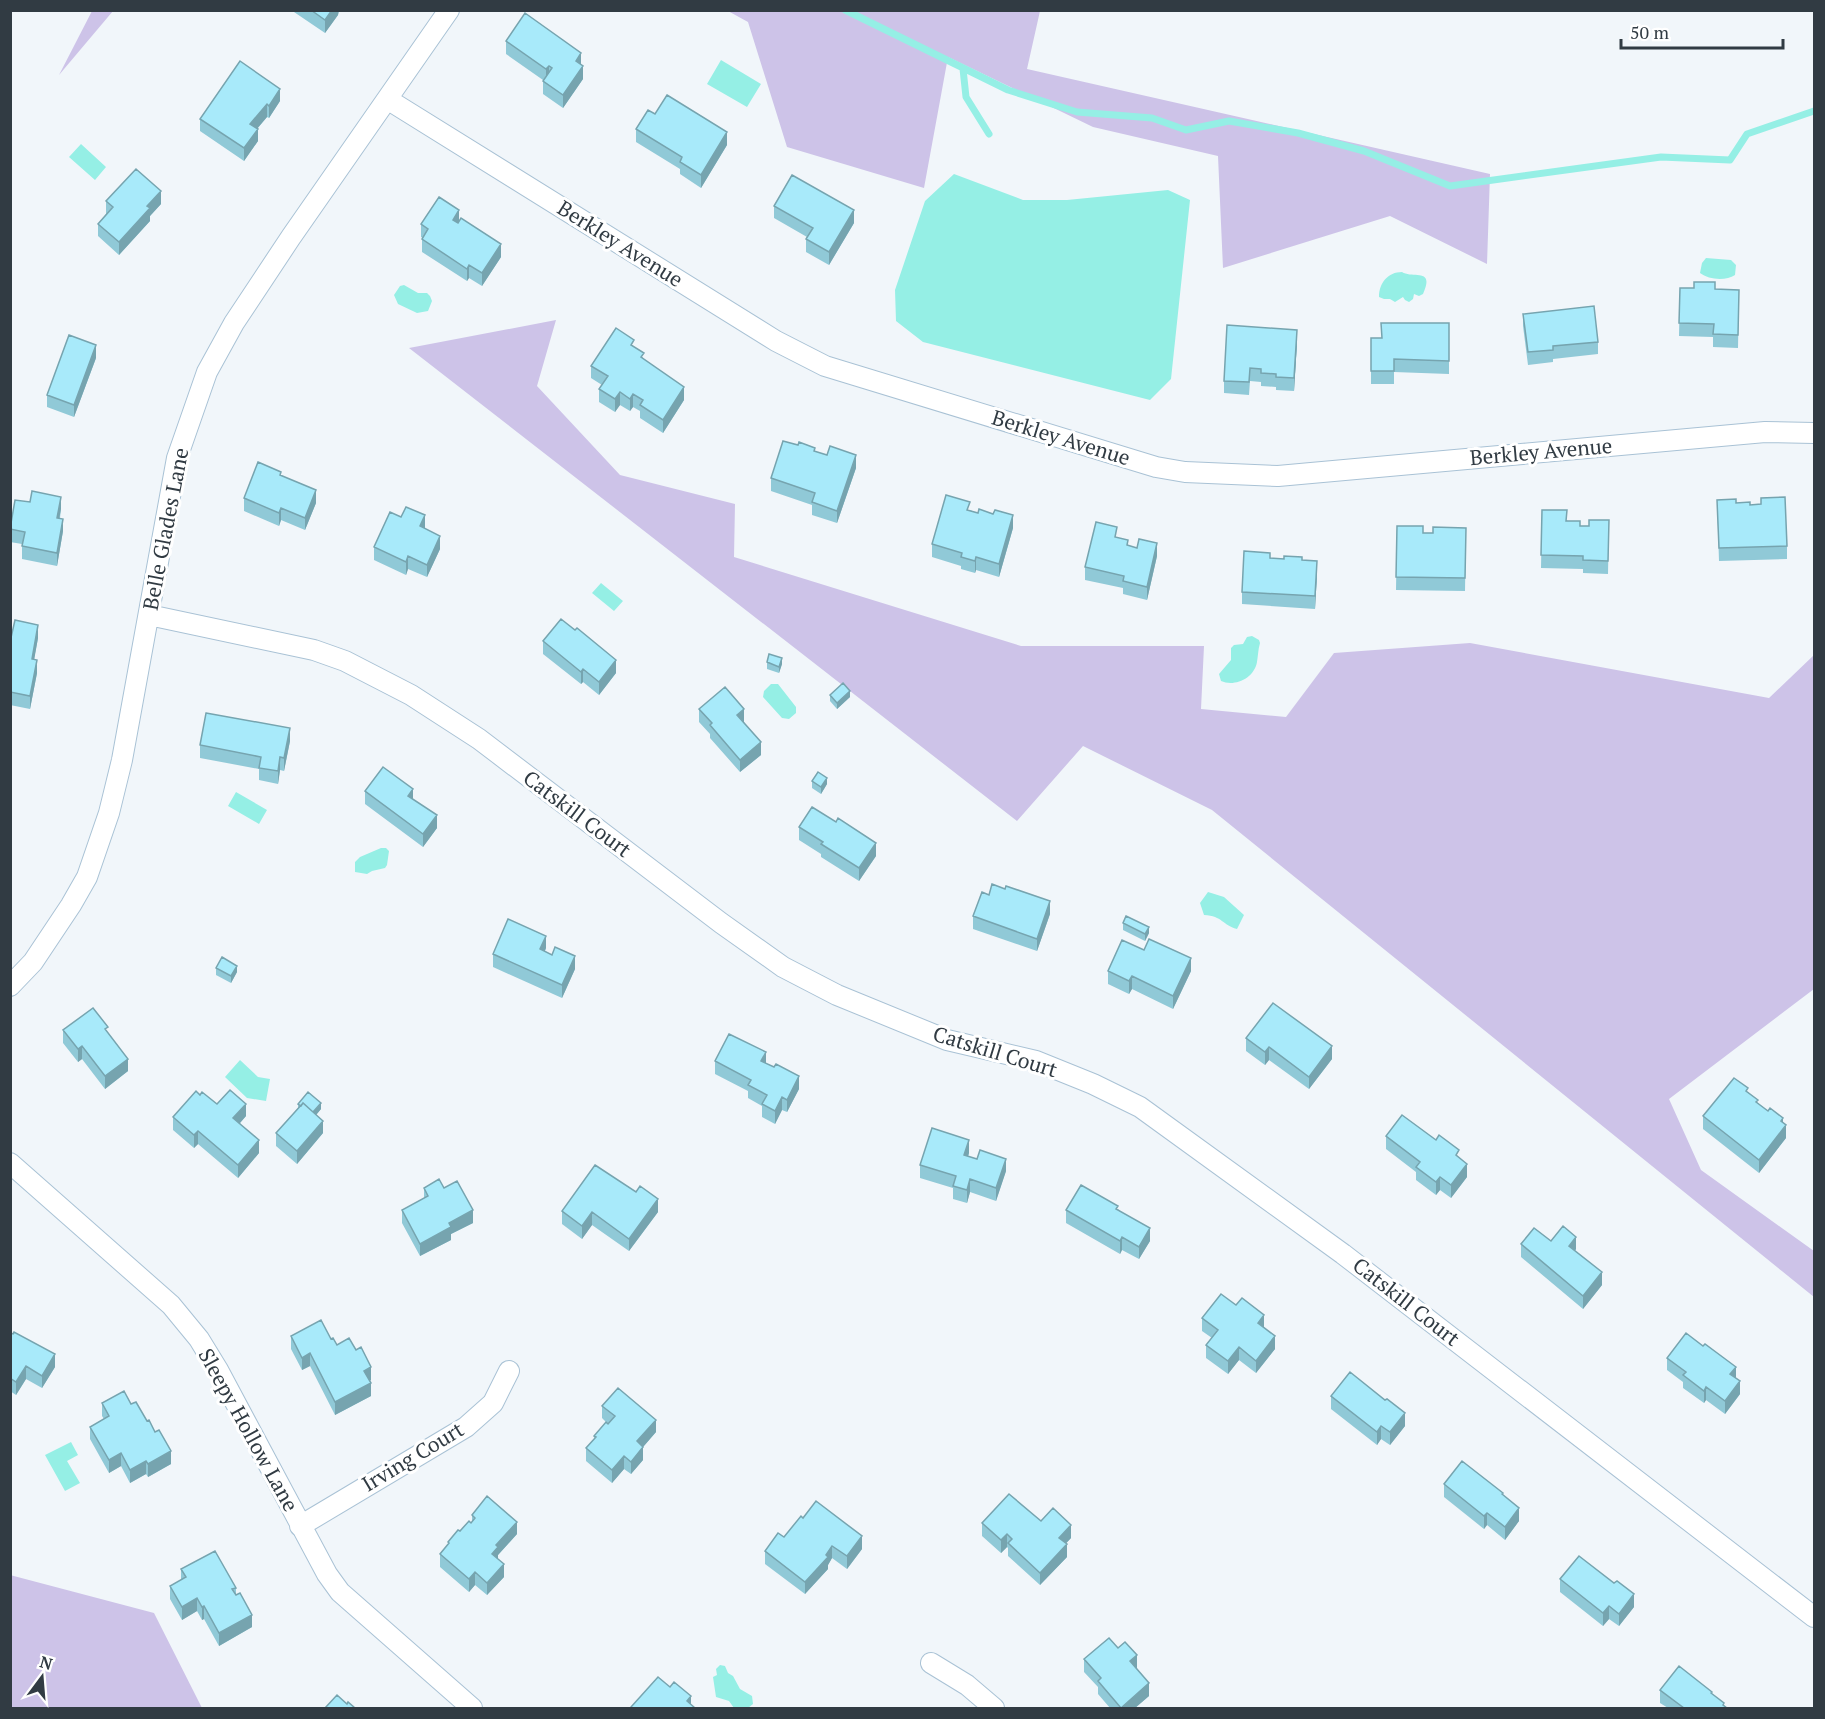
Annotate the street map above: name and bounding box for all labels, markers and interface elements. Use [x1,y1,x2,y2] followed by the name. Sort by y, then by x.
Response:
[1621,12,1783,50] scale bar
[1630,20,1670,44] text: 50 m
[552,193,689,293] street label: Berkley Avenue
[989,403,1134,471] street label: Berkley Avenue
[1468,431,1613,471] street label: Berkley Avenue
[136,445,194,612] street label: Belle Glades Lane
[518,763,637,863] street label: Catskill Court
[930,1019,1061,1083] street label: Catskill Court
[1347,1251,1466,1352] street label: Catskill Court
[192,1343,305,1516] street label: Sleepy Hollow Lane
[356,1415,469,1497] street label: Irving Court
[12,1647,72,1707] north arrow
[37,1650,55,1675] text: N

